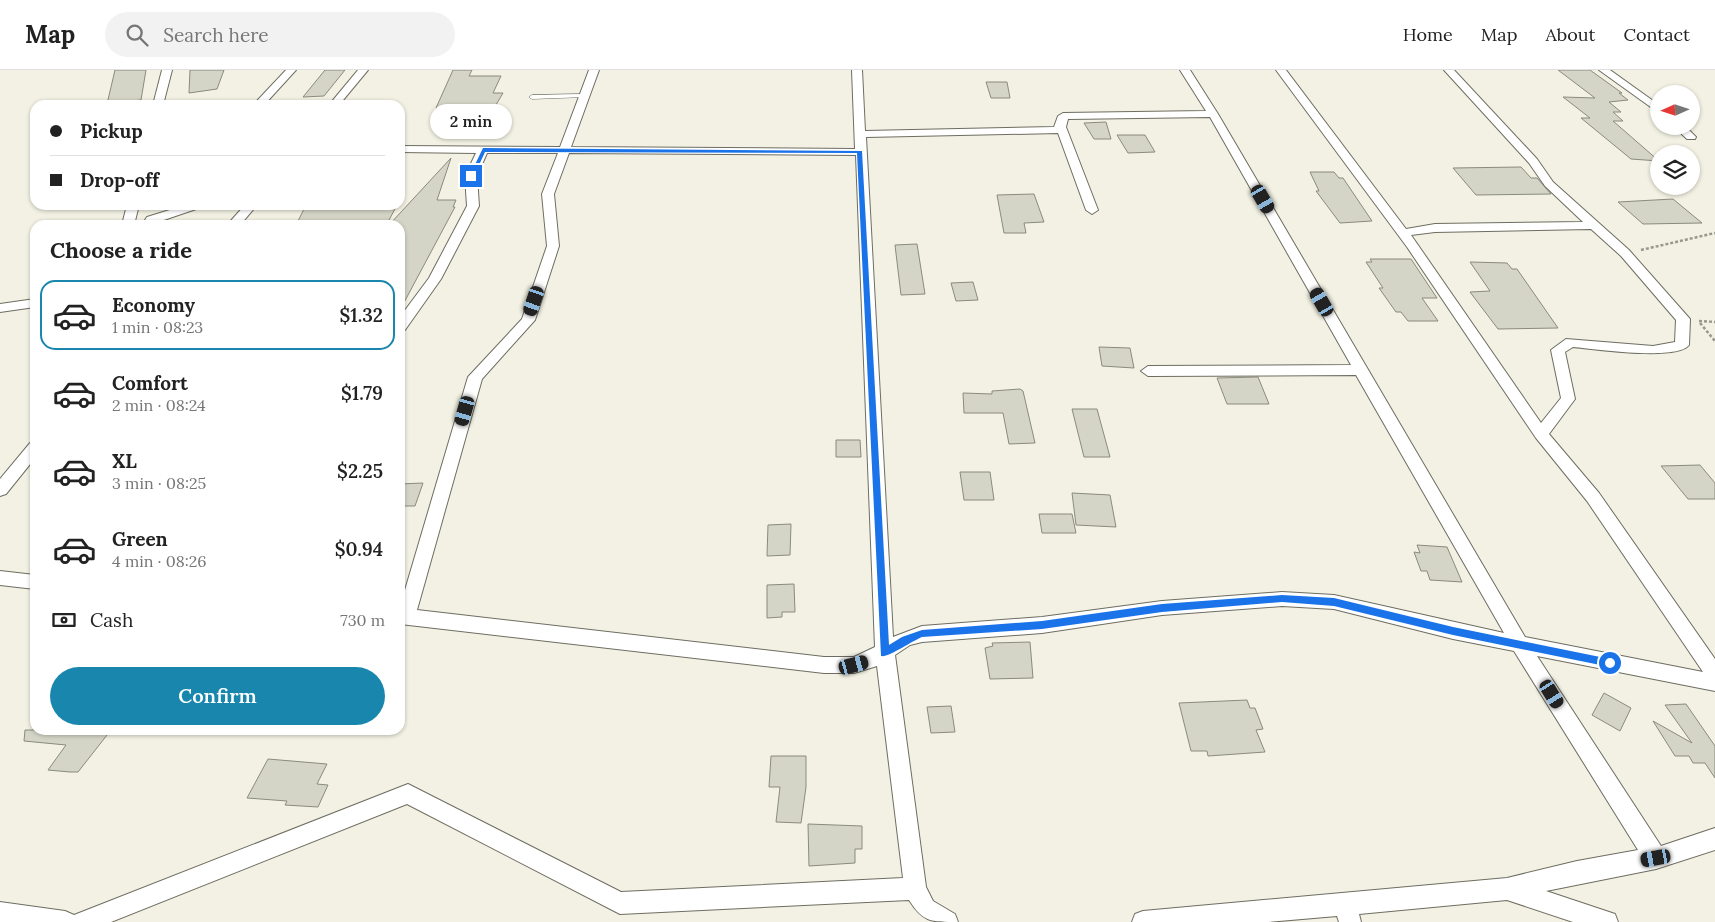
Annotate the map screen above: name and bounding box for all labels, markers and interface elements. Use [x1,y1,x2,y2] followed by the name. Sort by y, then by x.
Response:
[105,12,455,57] search box
[25,19,75,50] text: Map
[123,21,151,49] icon: search
[163,23,269,47] text: Search here
[1403,23,1453,46] text: Home
[1481,23,1517,46] text: Map
[1545,23,1595,46] text: About
[1623,23,1690,46] text: Contact
[1650,85,1700,135] north arrow
[1650,85,1700,195] map controls
[430,104,512,138] callout: 2 min
[450,111,492,131] text: 2 min
[80,119,143,143] text: Pickup
[1650,145,1700,195] button: layers
[460,165,482,187] route end
[80,168,159,192] text: Drop-off
[1249,182,1276,216] car
[50,236,192,264] text: Choose a ride
[522,284,545,318] car
[1308,285,1335,319] car
[52,293,97,338] icon: car
[112,293,195,317] text: Economy
[339,303,383,327] text: $1.32
[112,317,203,337] text: 1 min · 08:23
[52,371,97,416] icon: car
[112,371,188,395] text: Comfort
[341,381,383,405] text: $1.79
[112,395,206,415] text: 2 min · 08:24
[453,395,476,427] car
[52,449,97,494] icon: car
[112,449,137,473] text: XL
[337,459,383,483] text: $2.25
[112,473,206,493] text: 3 min · 08:25
[52,527,97,572] icon: car
[112,527,168,551] text: Green
[335,537,383,561] text: $0.94
[112,551,207,571] text: 4 min · 08:26
[50,606,78,634] icon: cash
[90,608,133,632] text: Cash
[340,610,385,630] text: 730 m
[1599,652,1621,674] route start
[837,654,870,676] car
[50,667,385,725] button: Confirm
[1537,677,1566,711] car
[1639,848,1672,868] car

